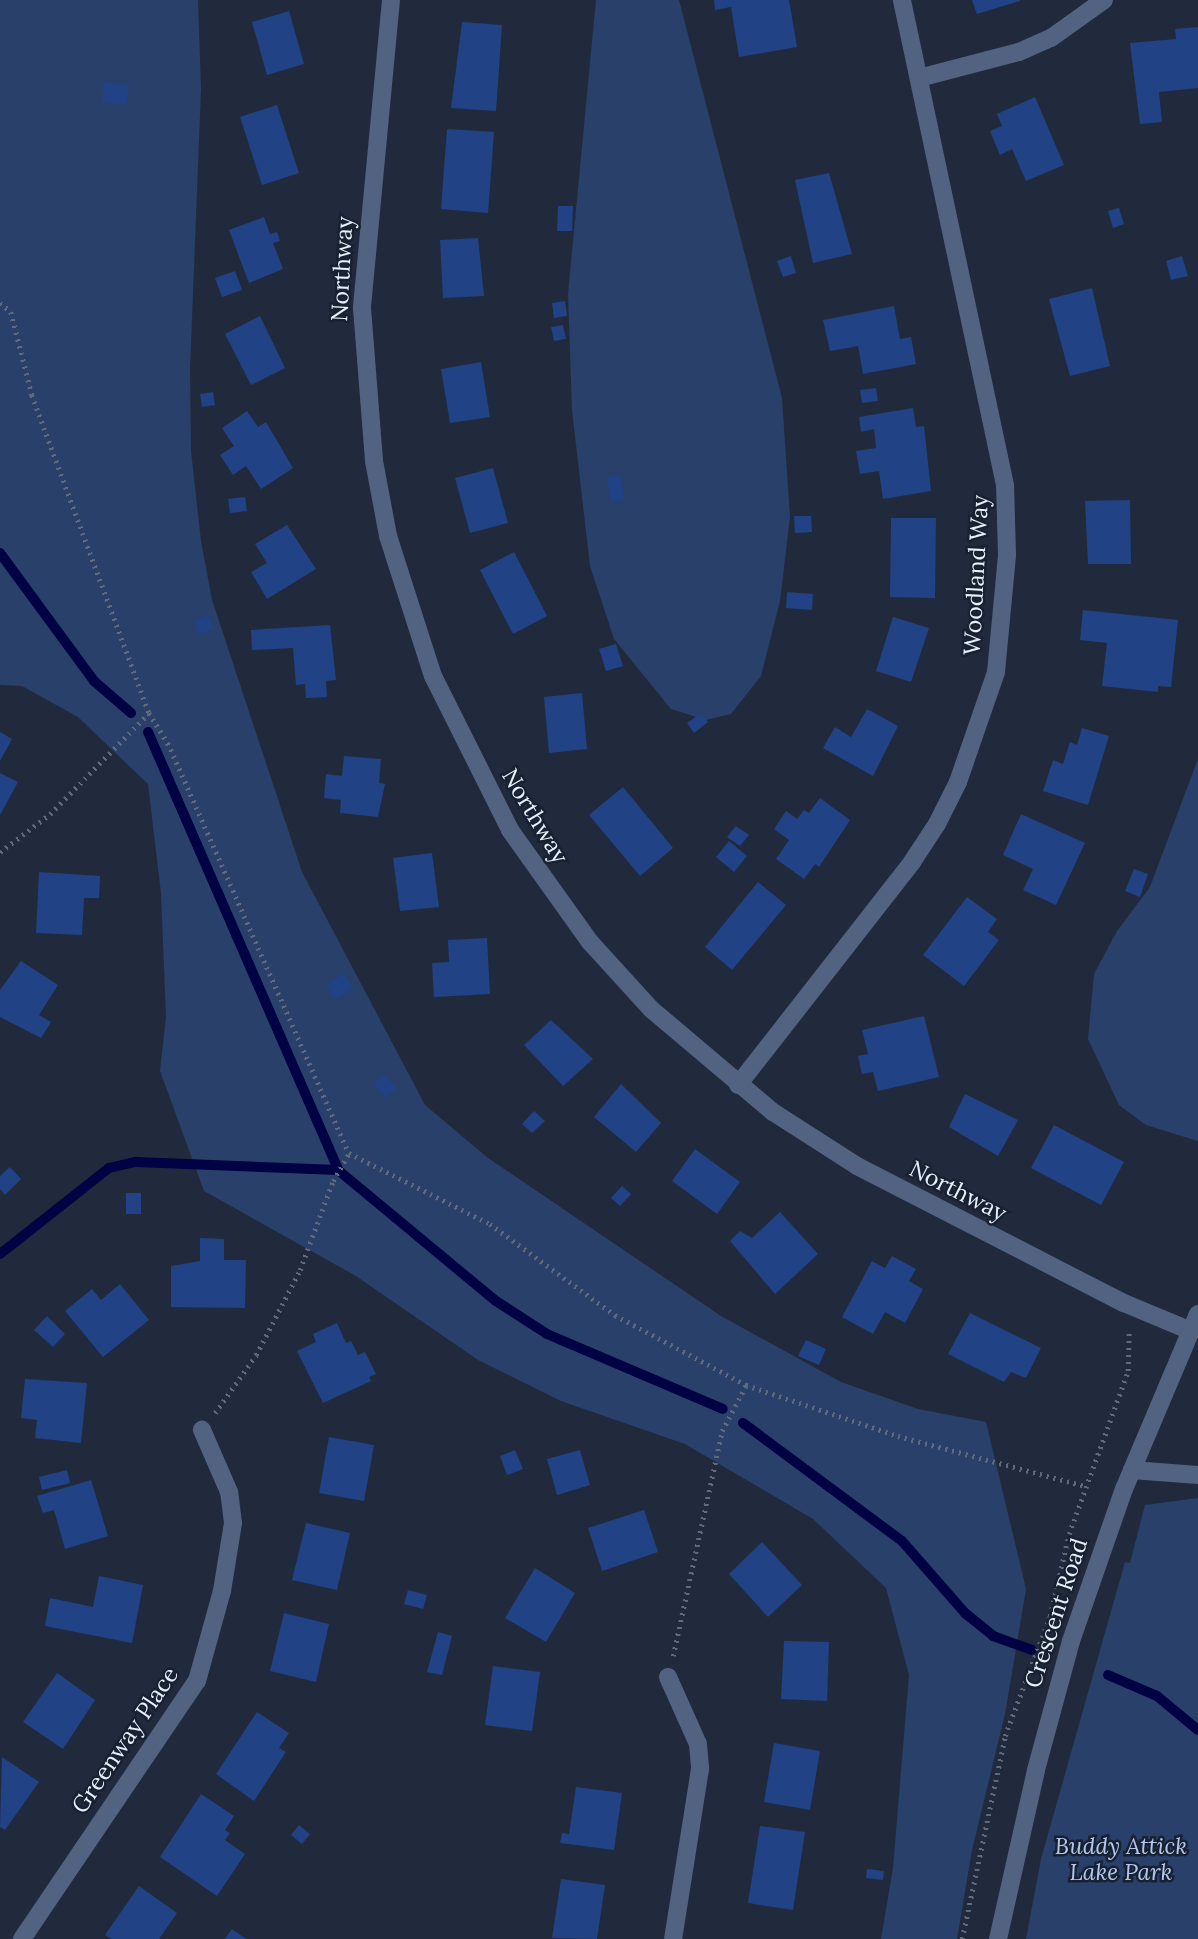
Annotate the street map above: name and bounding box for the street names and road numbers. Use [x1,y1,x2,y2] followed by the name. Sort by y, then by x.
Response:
[325,216,359,322] street label: Northway
[958,494,994,656] street label: Woodland Way
[496,764,574,868] street label: Northway
[905,1155,1011,1227] street label: Northway
[1019,1535,1093,1691] street label: Crescent Road
[66,1662,184,1818] street label: Greenway Place

